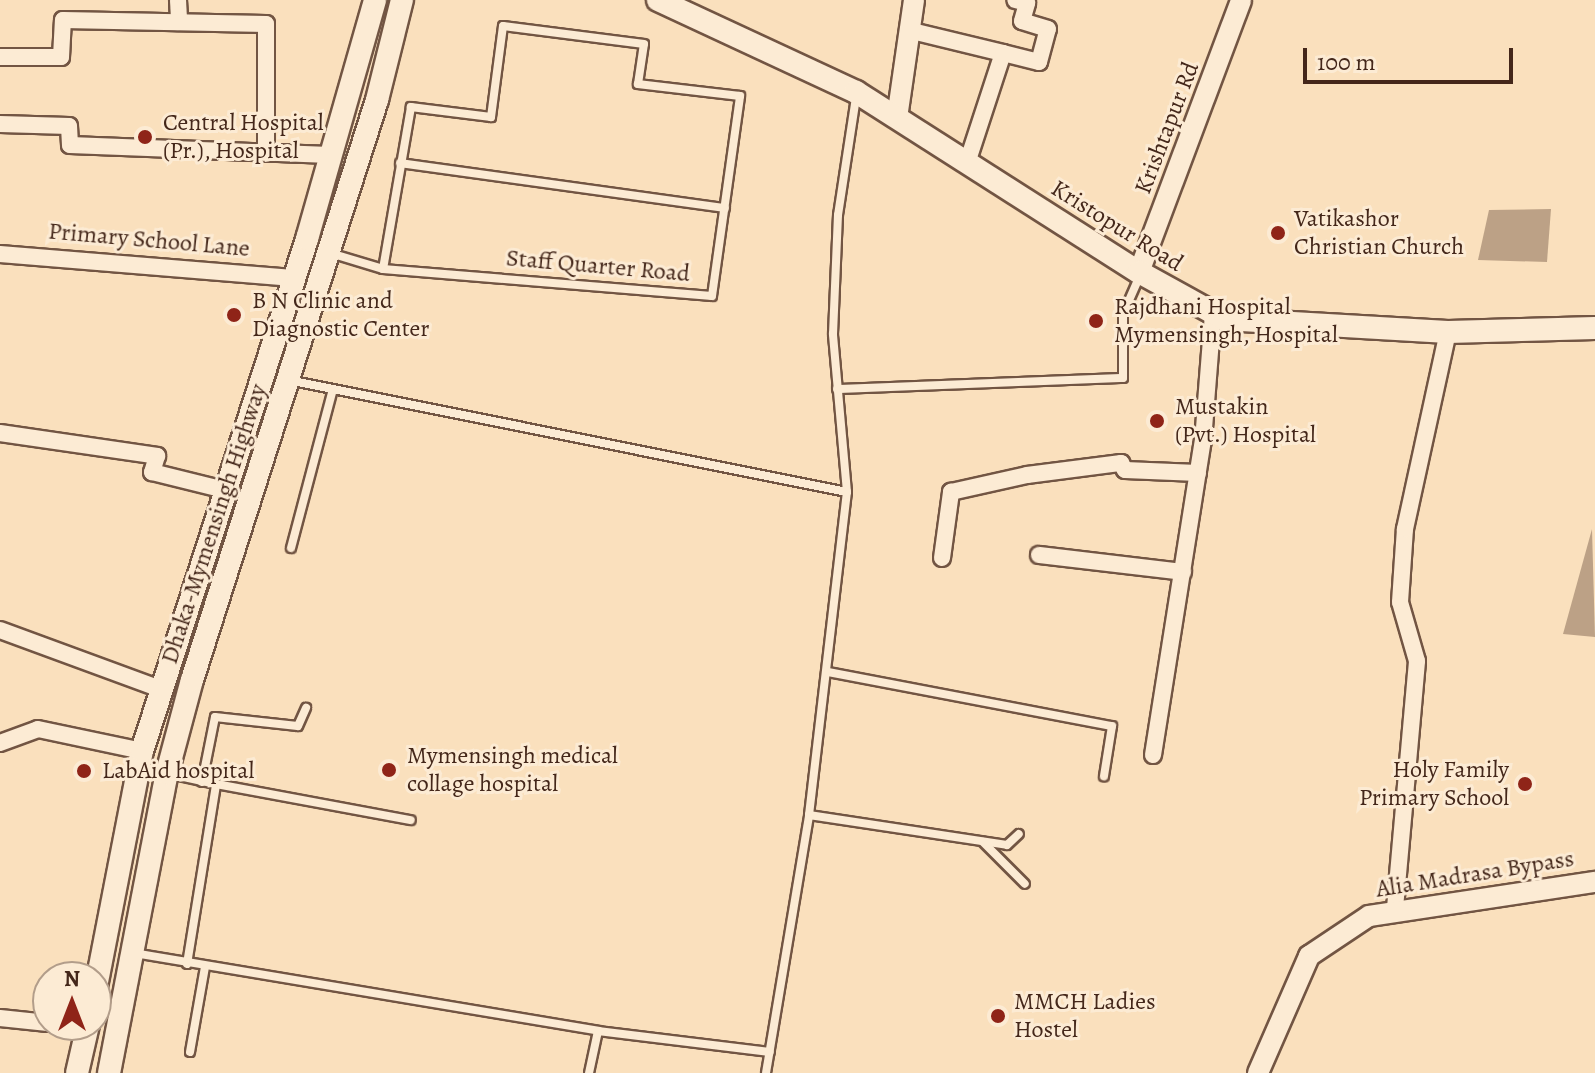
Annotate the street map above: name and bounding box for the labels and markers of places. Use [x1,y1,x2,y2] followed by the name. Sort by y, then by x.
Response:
[163,109,324,165] place label: Central Hospital (Pr.), Hospital
[134,126,156,148] marker: Central Hospital (Pr.), Hospital
[1294,205,1464,261] place label: Vatikashor Christian Church
[1269,224,1287,242] marker: Vatikashor Christian Church
[252,287,430,343] place label: B N Clinic and Diagnostic Center
[1114,293,1338,349] place label: Rajdhani Hospital Mymensingh, Hospital
[223,304,245,326] marker: B N Clinic and Diagnostic Center
[1085,310,1107,332] marker: Rajdhani Hospital Mymensingh, Hospital
[1175,393,1316,449] place label: Mustakin (Pvt.) Hospital
[1146,410,1168,432] marker: Mustakin (Pvt.) Hospital
[407,742,618,798] place label: Mymensingh medical collage hospital
[1359,756,1509,812] place label: Holy Family Primary School
[102,757,254,785] place label: LabAid hospital
[378,759,400,781] marker: Mymensingh medical collage hospital
[73,760,95,782] marker: LabAid hospital
[1516,775,1534,793] marker: Holy Family Primary School
[1014,988,1156,1044] place label: MMCH Ladies Hostel
[989,1007,1007,1025] marker: MMCH Ladies Hostel

